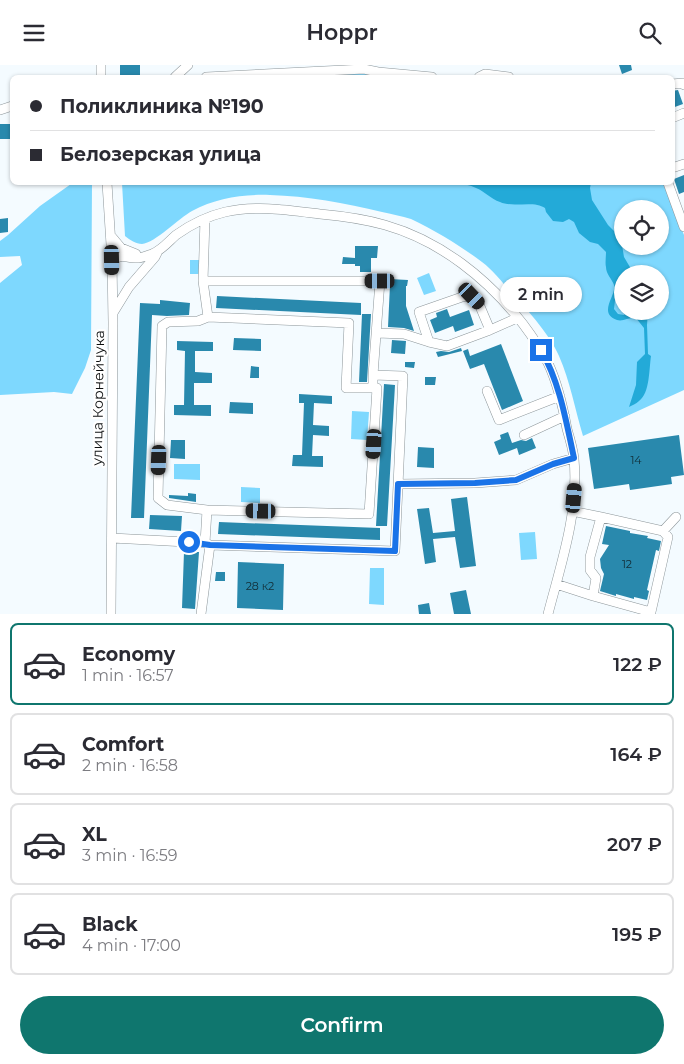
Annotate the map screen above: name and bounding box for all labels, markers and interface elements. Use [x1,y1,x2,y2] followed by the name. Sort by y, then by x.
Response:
[20,19,48,47] icon: menu
[306,19,378,46] text: Hoppr
[636,19,664,47] icon: search
[60,95,264,118] text: Поликлиника №190
[60,143,261,166] text: Белозерская улица
[614,200,669,320] map controls
[614,200,669,255] button: locate
[104,245,119,275] car
[614,265,669,320] button: layers
[365,274,395,289] car
[500,277,582,313] callout: 2 min
[456,280,487,312] car
[518,285,564,304] text: 2 min
[88,330,108,467] street label: улица Корнейчука
[530,339,552,361] route end
[365,429,382,459] car
[150,445,167,475] car
[630,453,642,467] house number: 14
[565,482,582,514] car
[245,503,276,519] car
[178,531,200,553] route start
[622,557,632,571] house number: 12
[246,579,274,593] house number: 28 к2
[22,642,67,687] icon: car
[82,643,175,666] text: Economy
[613,653,662,676] text: 122 ₽
[82,666,174,685] text: 1 min · 16:57
[22,732,67,777] icon: car
[82,733,164,756] text: Comfort
[610,743,662,766] text: 164 ₽
[82,756,178,775] text: 2 min · 16:58
[22,822,67,867] icon: car
[82,823,107,846] text: XL
[607,833,662,856] text: 207 ₽
[82,846,177,865] text: 3 min · 16:59
[22,912,67,957] icon: car
[82,913,138,936] text: Black
[612,923,662,946] text: 195 ₽
[82,936,181,955] text: 4 min · 17:00
[20,996,664,1054] button: Confirm

